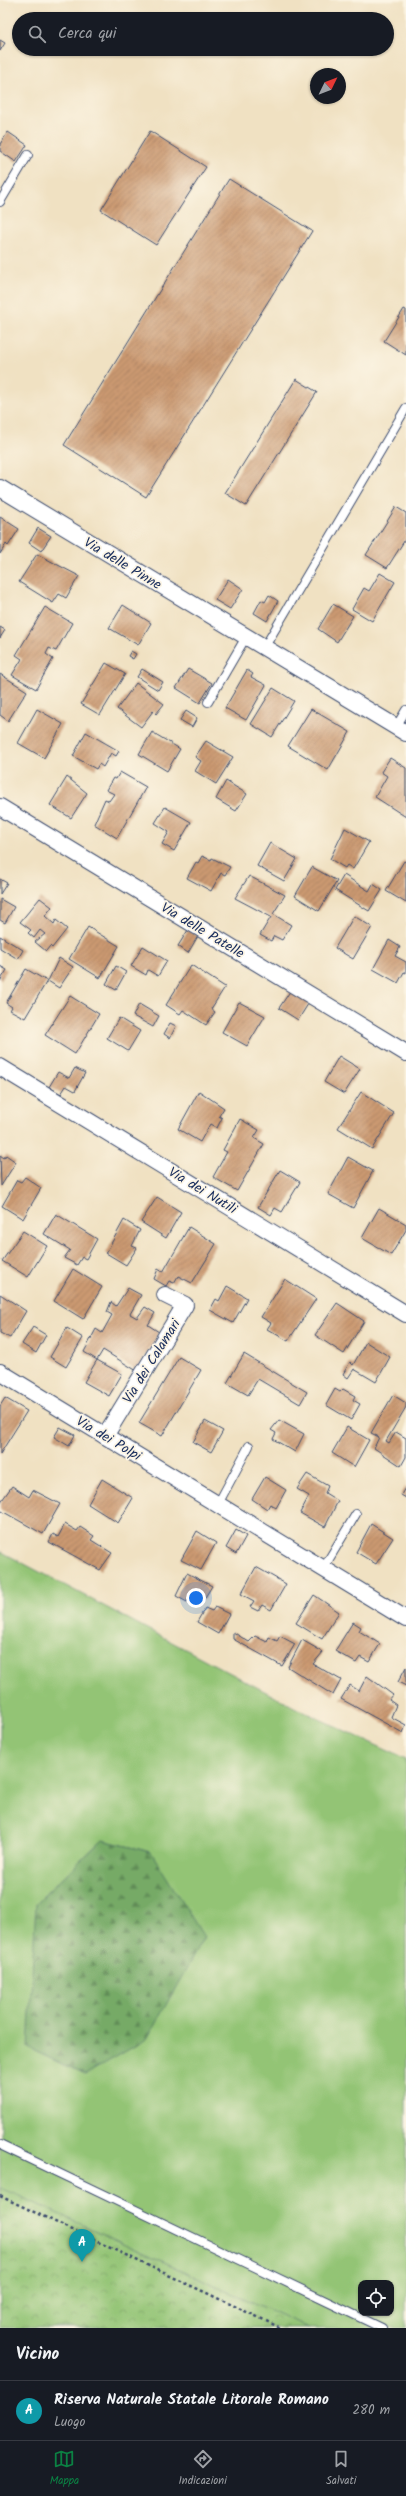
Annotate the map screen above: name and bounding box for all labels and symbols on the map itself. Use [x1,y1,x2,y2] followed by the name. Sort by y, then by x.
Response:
[310,68,346,104] north arrow
[79,532,166,596] street label: Via delle Pinne
[156,897,249,965] street label: Via delle Patelle
[164,1162,242,1220] street label: Via dei Nutili
[117,1315,187,1408] street label: Via dei Calamari
[72,1411,146,1467] street label: Via dei Polpi
[186,1588,206,1608] your location
[69,2229,95,2262] pin: A

